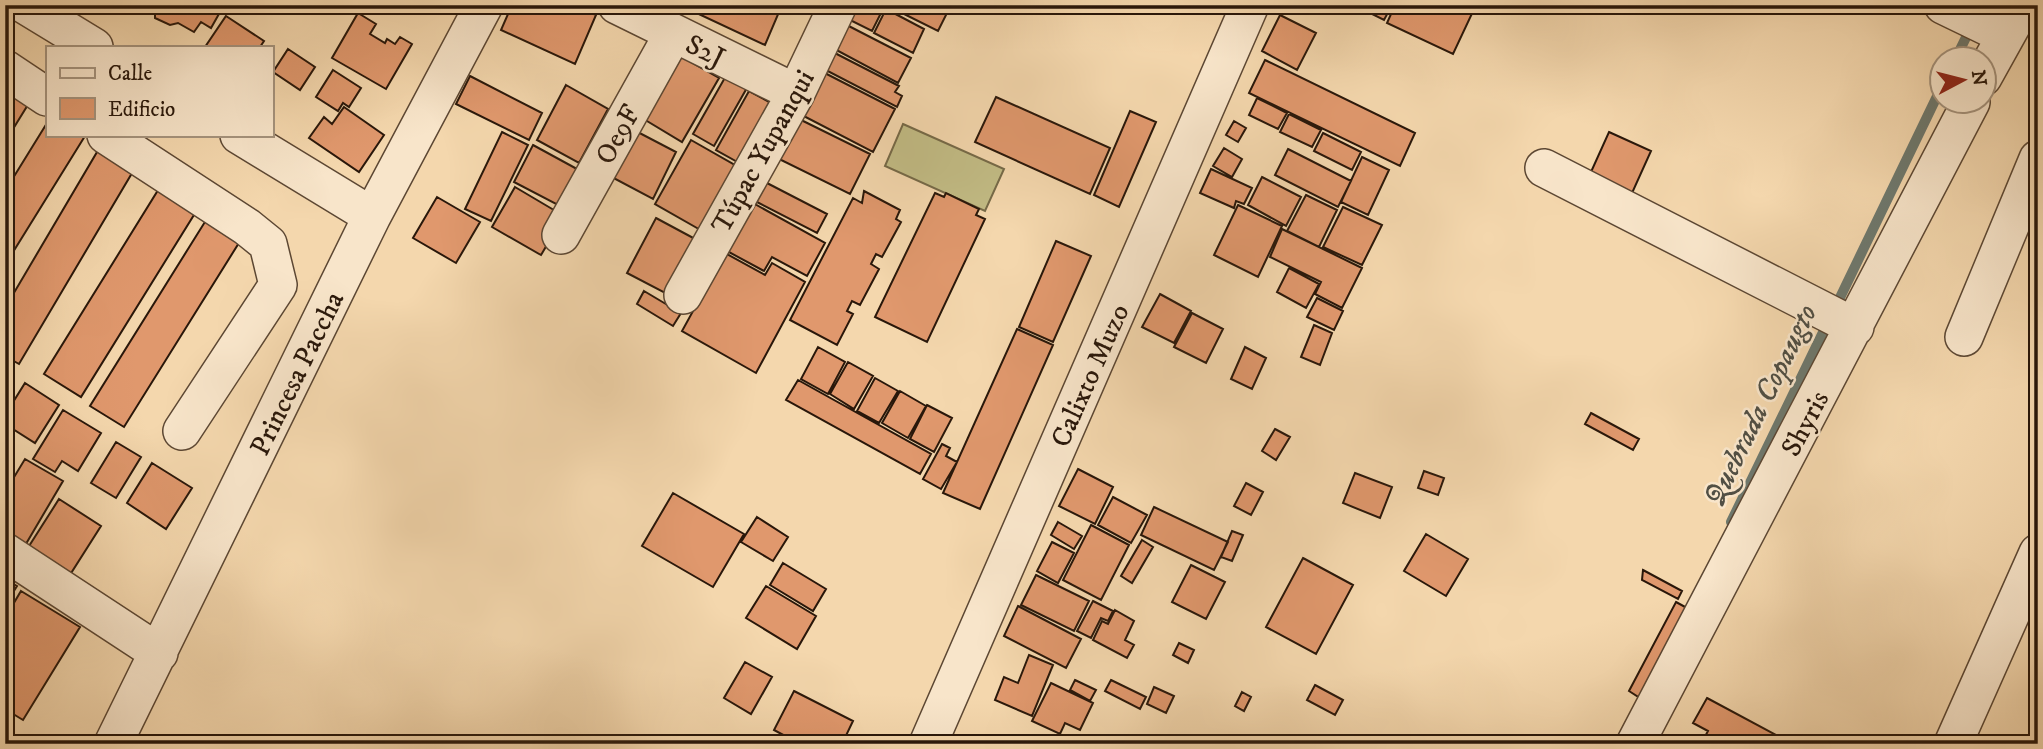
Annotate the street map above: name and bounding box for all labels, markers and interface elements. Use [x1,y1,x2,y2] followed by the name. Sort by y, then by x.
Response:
[680,27,731,76] street label: S2J
[46,46,273,136] legend
[1927,46,1997,116] north arrow
[108,61,152,87] text: Calle
[704,64,823,240] street label: Túpac Yupanqui
[1966,69,1991,88] text: N
[108,97,175,123] text: Edificio
[588,99,649,171] street label: Oe9F
[243,286,352,461] street label: Princesa Paccha
[1043,299,1137,453] street label: Calixto Muzo
[1696,299,1826,513] water label: Quebrada Copaugto
[1774,385,1837,463] street label: Shyris

